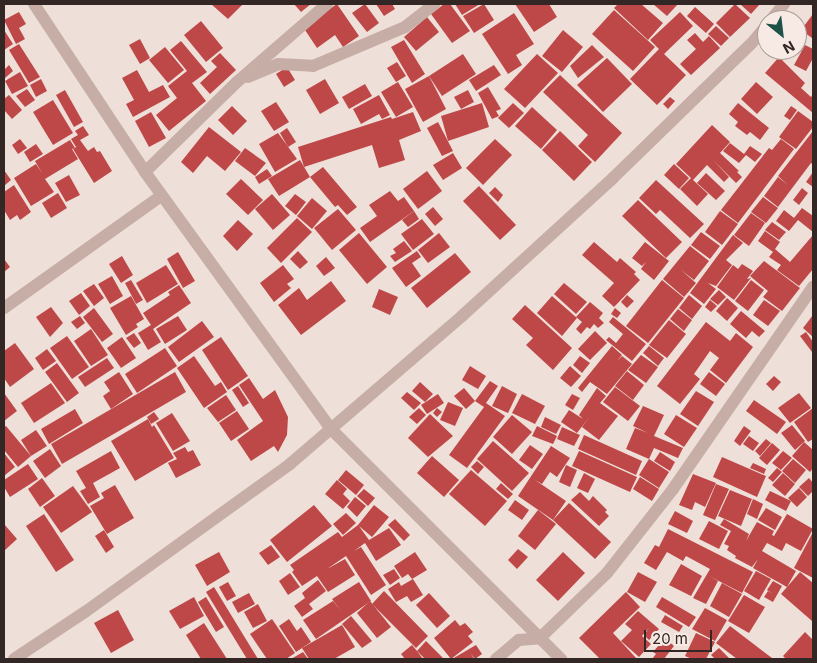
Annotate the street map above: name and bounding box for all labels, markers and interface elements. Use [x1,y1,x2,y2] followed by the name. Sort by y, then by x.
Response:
[757,10,807,60] north arrow
[780,38,798,58] text: N
[647,620,714,652] scale bar
[652,629,688,648] text: 20 m

